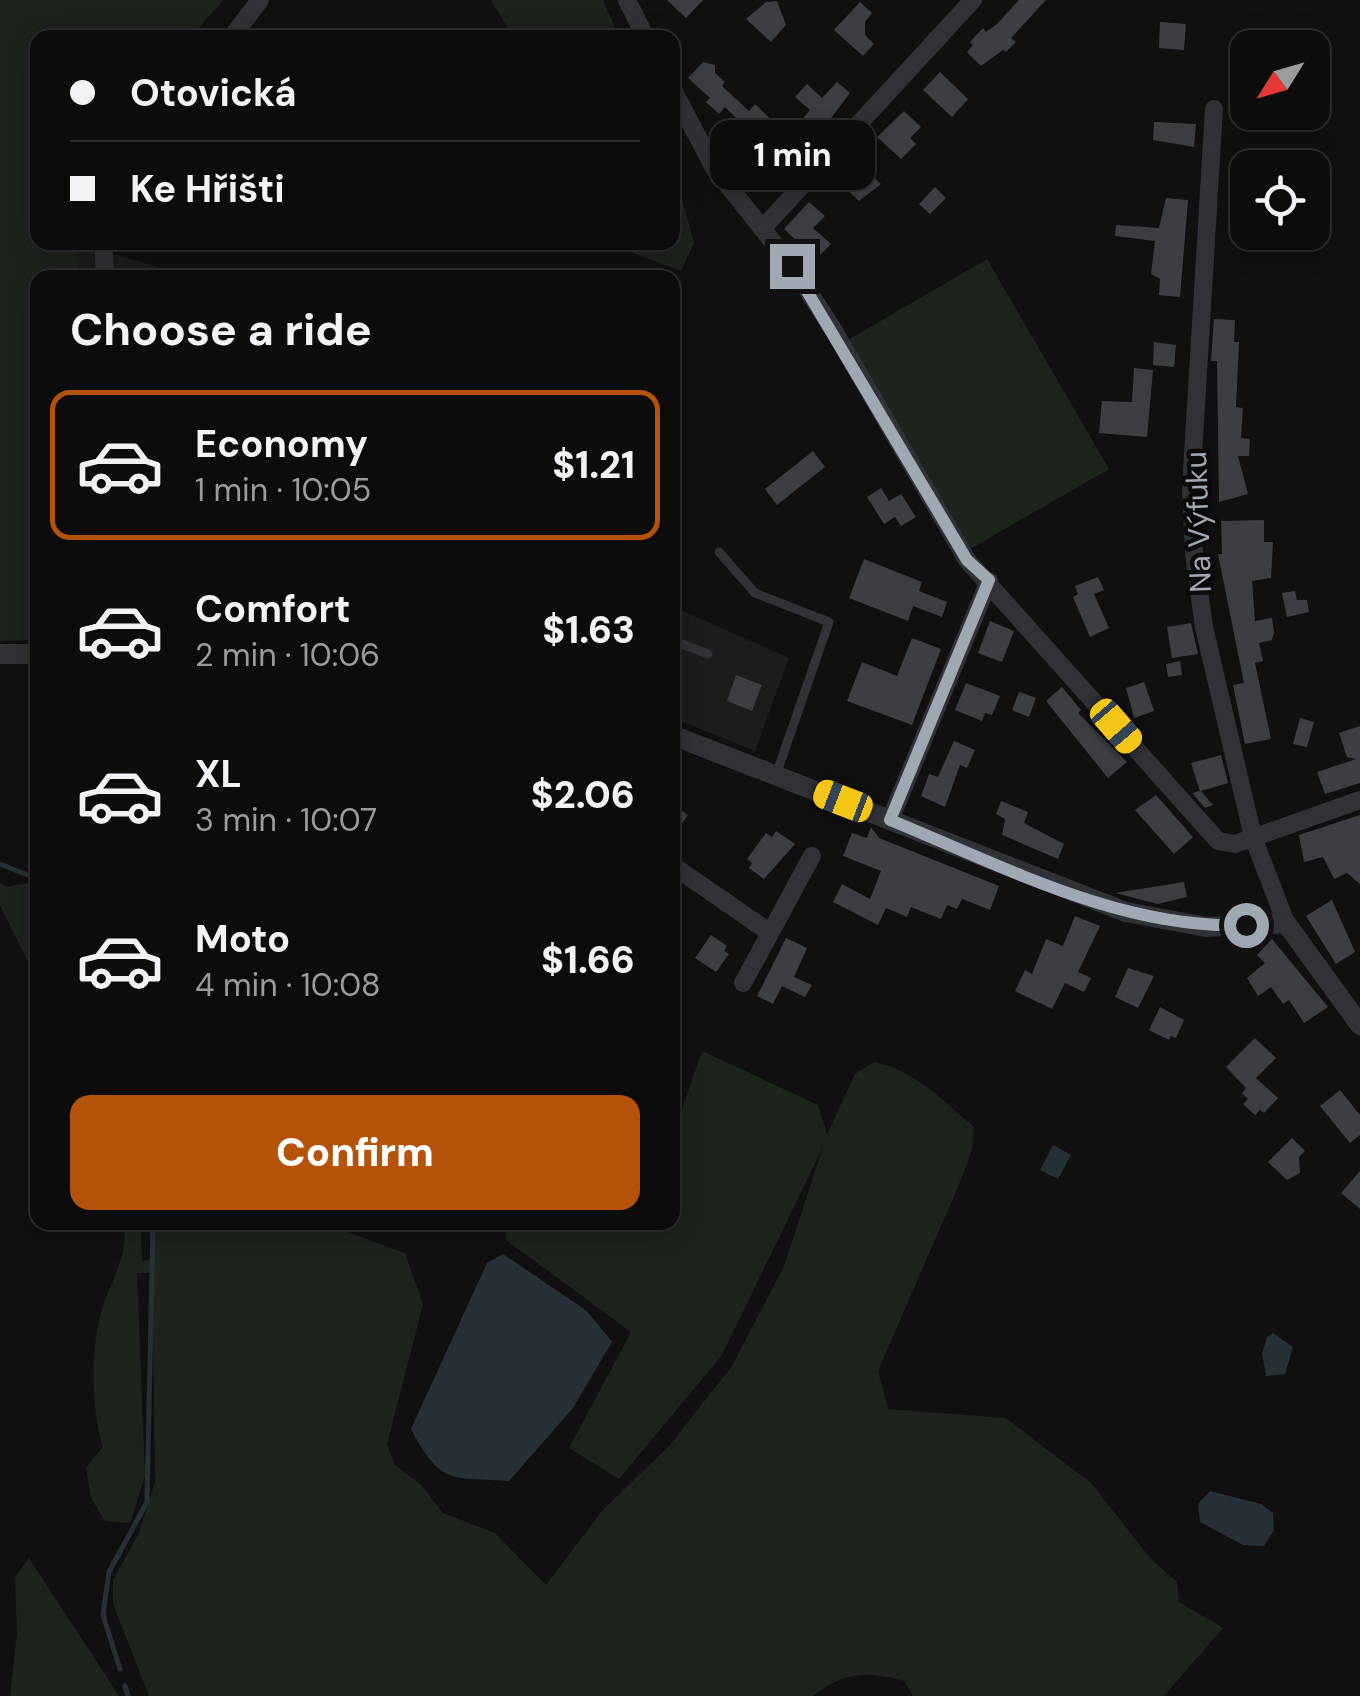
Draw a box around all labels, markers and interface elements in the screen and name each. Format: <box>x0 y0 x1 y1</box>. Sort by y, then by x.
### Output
north arrow <box>1230 30 1330 130</box>
map controls <box>1230 30 1330 250</box>
text: Otovická <box>130 68 297 118</box>
callout: 1 min <box>710 121 874 191</box>
text: 1 min <box>753 134 832 176</box>
button: locate <box>1230 150 1330 250</box>
text: Ke Hřišti <box>130 164 285 214</box>
route end <box>770 244 815 289</box>
text: Choose a ride <box>70 300 372 359</box>
text: Economy <box>195 419 368 469</box>
icon: car <box>75 420 165 510</box>
text: $1.21 <box>552 440 635 490</box>
street label: Na Výfuku <box>1176 451 1220 593</box>
text: 1 min · 10:05 <box>195 469 371 511</box>
text: Comfort <box>195 584 351 634</box>
icon: car <box>75 585 165 675</box>
text: $1.63 <box>542 605 635 655</box>
text: 2 min · 10:06 <box>195 634 380 676</box>
car <box>1085 694 1147 758</box>
text: XL <box>195 749 242 799</box>
icon: car <box>75 750 165 840</box>
text: $2.06 <box>531 770 635 820</box>
car <box>810 776 876 826</box>
text: 3 min · 10:07 <box>195 799 377 841</box>
route start <box>1224 903 1269 948</box>
text: Moto <box>195 914 290 964</box>
icon: car <box>75 915 165 1005</box>
text: $1.66 <box>541 935 635 985</box>
text: 4 min · 10:08 <box>195 964 381 1006</box>
button: Confirm <box>70 1095 640 1210</box>

